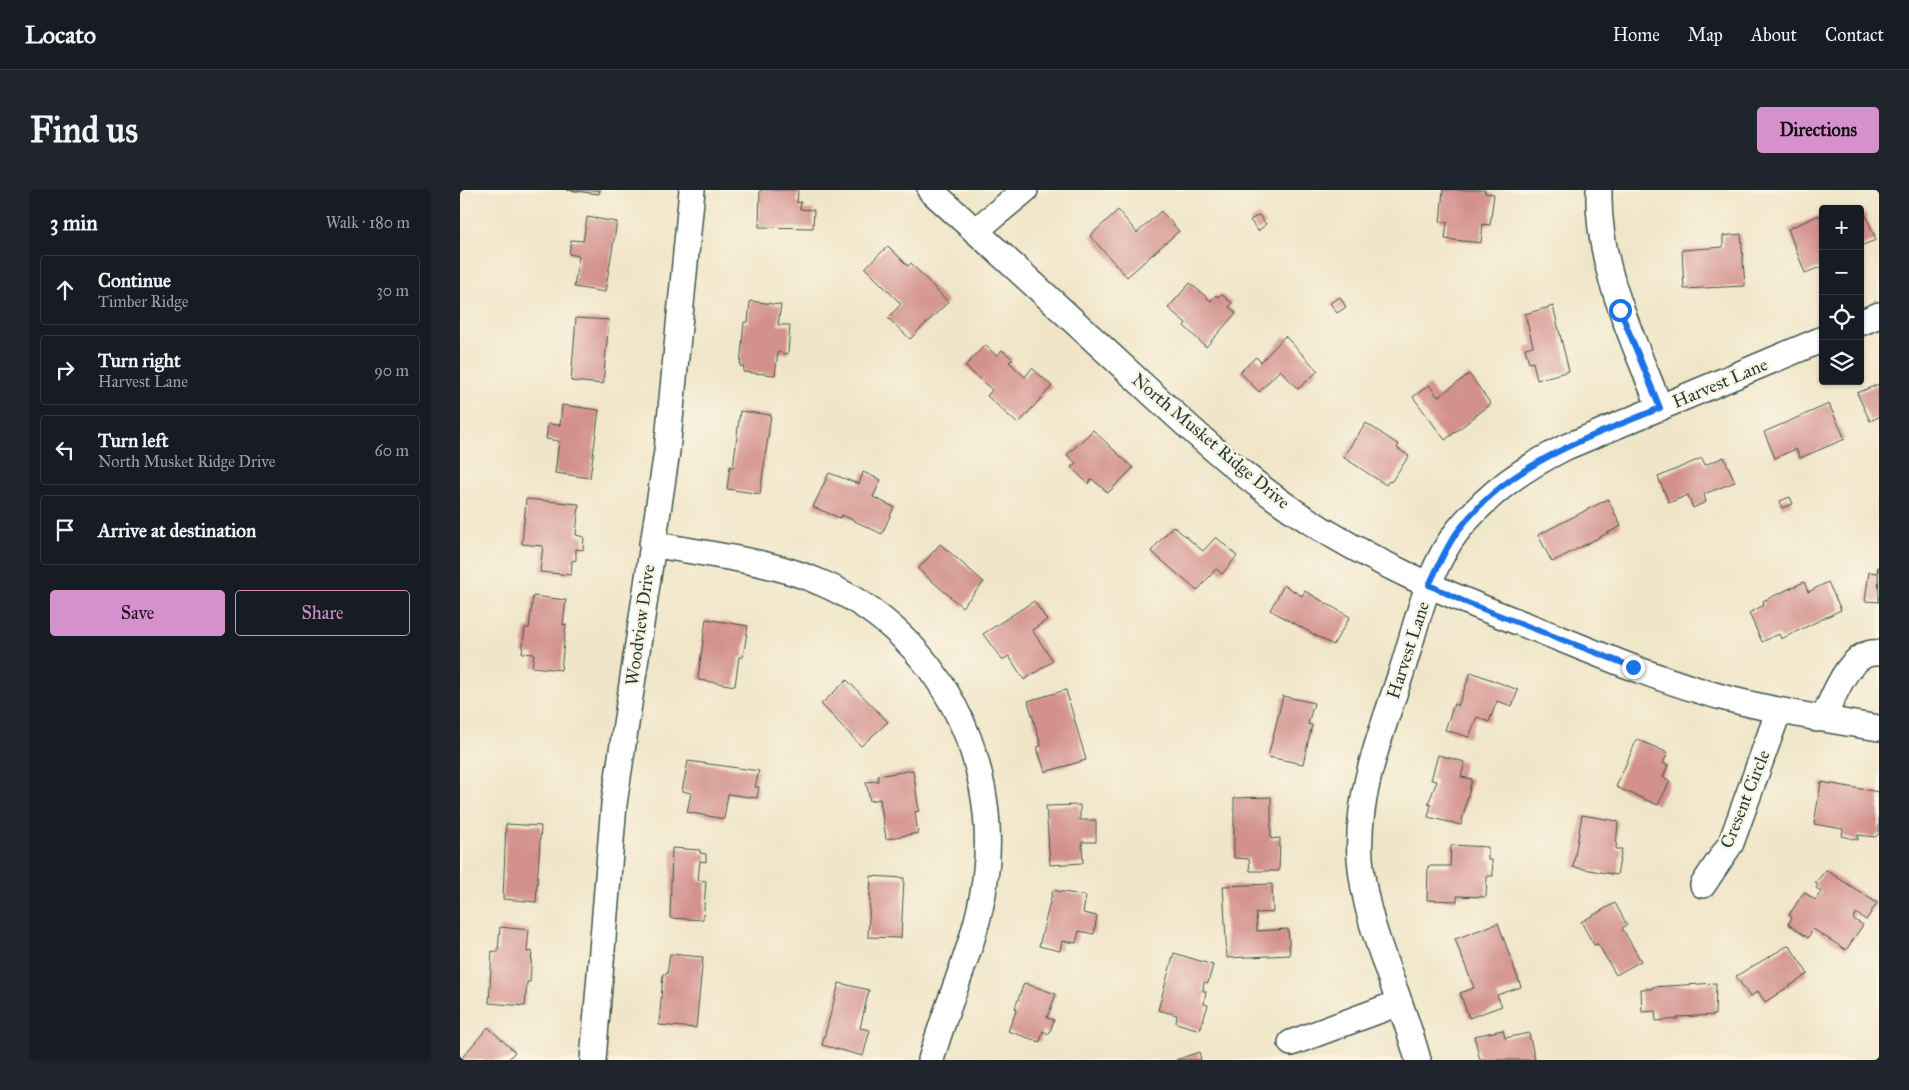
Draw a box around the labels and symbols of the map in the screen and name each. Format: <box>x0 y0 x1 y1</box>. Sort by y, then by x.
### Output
route start <box>1609 299 1632 322</box>
street label: Harvest Lane <box>1669 353 1771 413</box>
street label: North Musket Ridge Drive <box>1127 368 1294 514</box>
street label: Woodview Drive <box>621 563 659 687</box>
street label: Harvest Lane <box>1382 599 1434 701</box>
route end <box>1622 656 1645 679</box>
street label: Cresent Circle <box>1715 747 1775 851</box>

